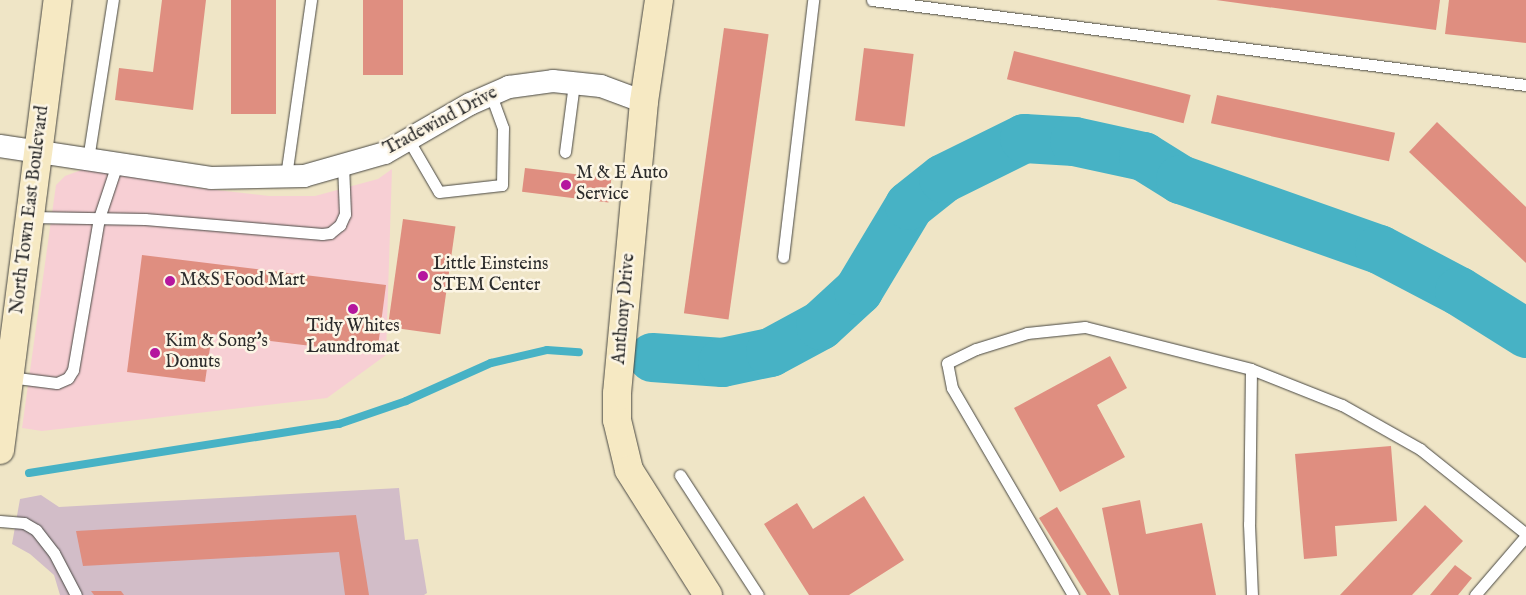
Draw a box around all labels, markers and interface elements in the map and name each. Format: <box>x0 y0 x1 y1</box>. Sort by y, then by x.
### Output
street label: Tradewind Drive <box>380 83 502 161</box>
street label: North Town East Boulevard <box>7 104 55 316</box>
place label: M & E Auto Service <box>576 164 668 206</box>
marker: M & E Auto Service <box>560 179 572 191</box>
street label: Anthony Drive <box>609 253 641 365</box>
place label: Little Einsteins STEM Center <box>433 255 548 298</box>
place label: M&S Food Mart <box>180 270 305 292</box>
marker: Little Einsteins STEM Center <box>417 270 429 282</box>
marker: M&S Food Mart <box>164 275 176 287</box>
marker: Tidy Whites Laundromat <box>347 303 359 315</box>
place label: Tidy Whites Laundromat <box>306 317 400 359</box>
place label: Kim & Song's Donuts <box>165 332 268 374</box>
marker: Kim & Song's Donuts <box>149 347 161 359</box>

